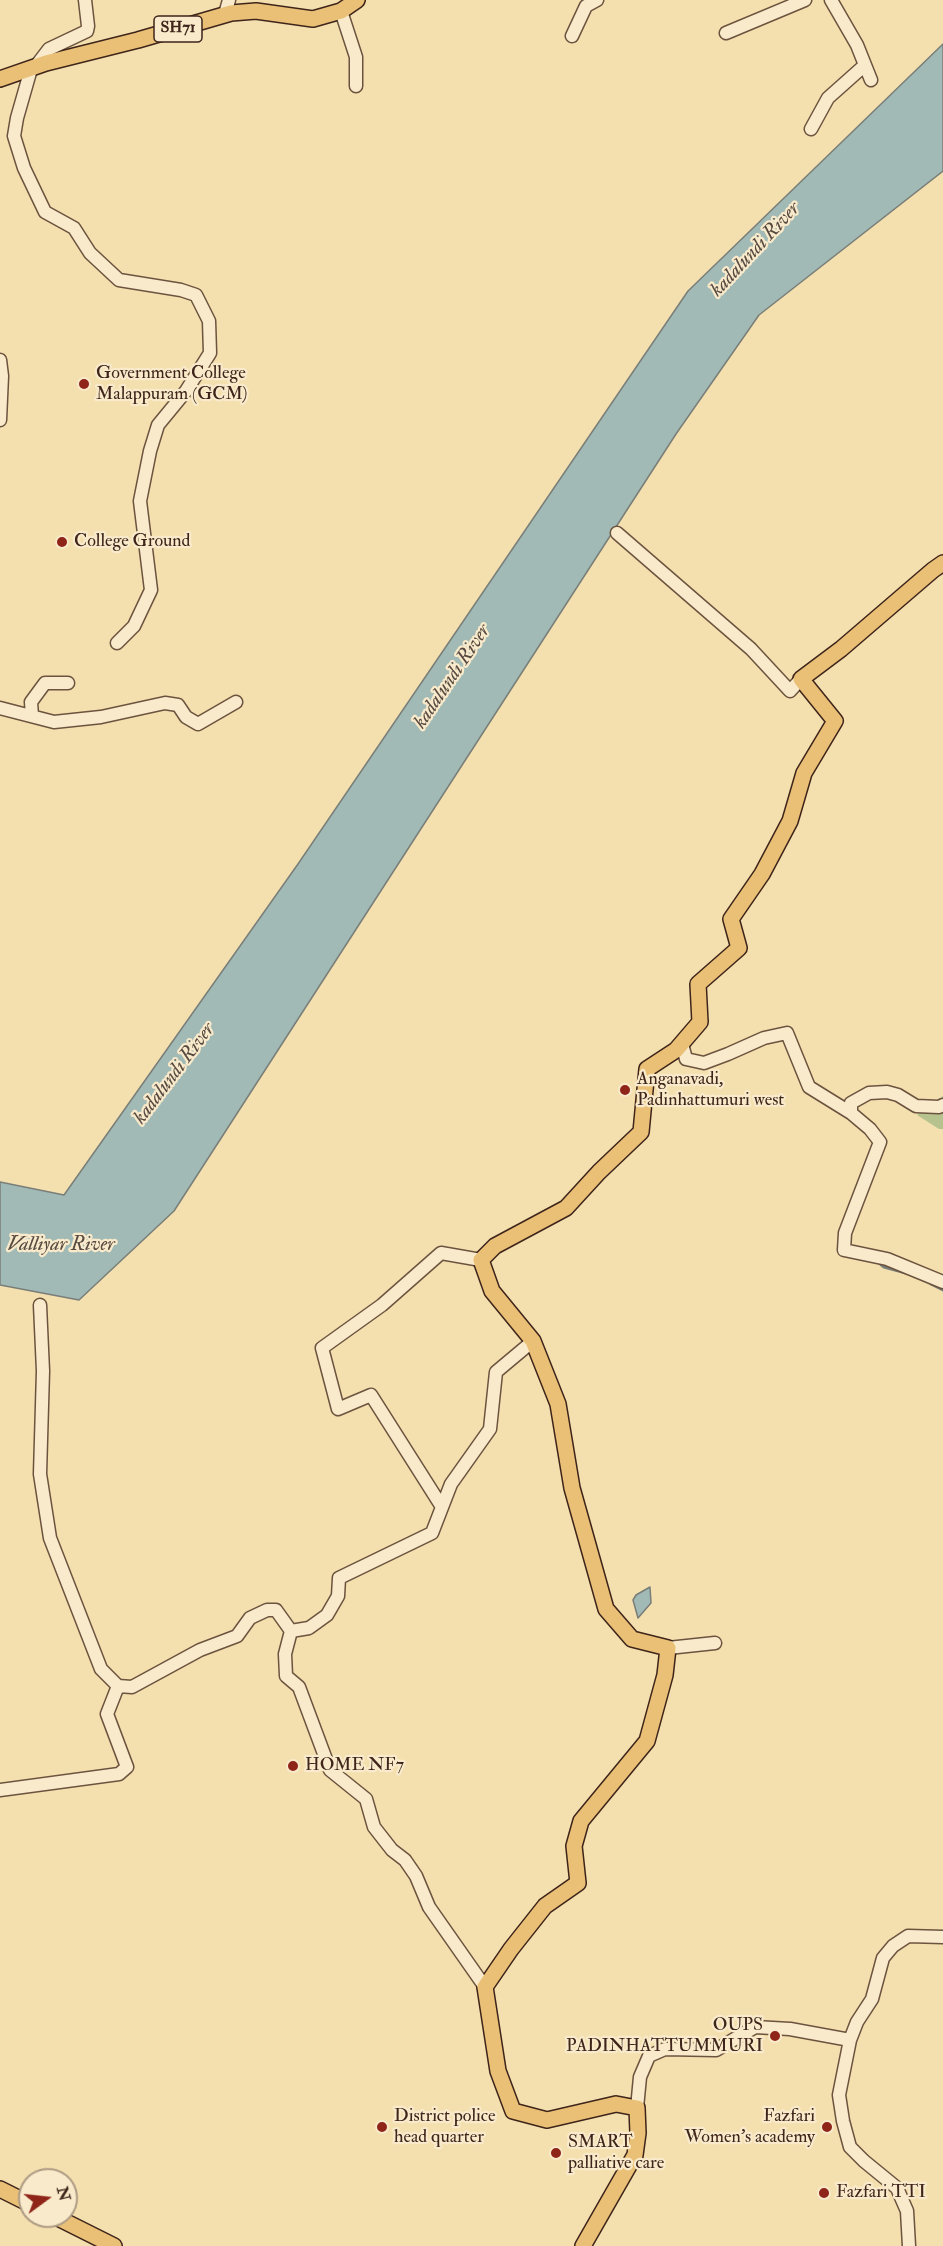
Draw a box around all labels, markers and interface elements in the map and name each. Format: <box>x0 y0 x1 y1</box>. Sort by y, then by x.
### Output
road number: SH71 <box>154 16 202 42</box>
water label: kadalundi River <box>706 198 806 302</box>
place label: Government College Malappuram (GCM) <box>96 363 248 406</box>
marker: Government College Malappuram (GCM) <box>77 377 91 391</box>
place label: College Ground <box>74 531 190 553</box>
marker: College Ground <box>55 535 69 549</box>
water label: kadalundi River <box>409 620 497 734</box>
water label: kadalundi River <box>129 1019 221 1129</box>
place label: Anganavadi, Padinhattumuri west <box>637 1069 784 1112</box>
marker: Anganavadi, Padinhattumuri west <box>618 1083 632 1097</box>
water label: Valliyar River <box>7 1234 115 1258</box>
place label: HOME NF7 <box>305 1755 404 1777</box>
marker: HOME NF7 <box>286 1759 300 1773</box>
place label: OUPS PADINHATTUMMURI <box>566 2015 763 2058</box>
marker: OUPS PADINHATTUMMURI <box>768 2029 782 2043</box>
place label: District police head quarter <box>394 2106 496 2148</box>
place label: Fazfari Women's academy <box>685 2106 815 2148</box>
marker: District police head quarter <box>375 2120 389 2134</box>
marker: Fazfari Women's academy <box>820 2120 834 2134</box>
place label: SMART palliative care <box>568 2132 664 2174</box>
marker: SMART palliative care <box>549 2146 563 2160</box>
north arrow <box>18 2168 78 2228</box>
place label: Fazfari TTI <box>836 2182 926 2204</box>
text: N <box>52 2184 75 2203</box>
marker: Fazfari TTI <box>817 2186 831 2200</box>

